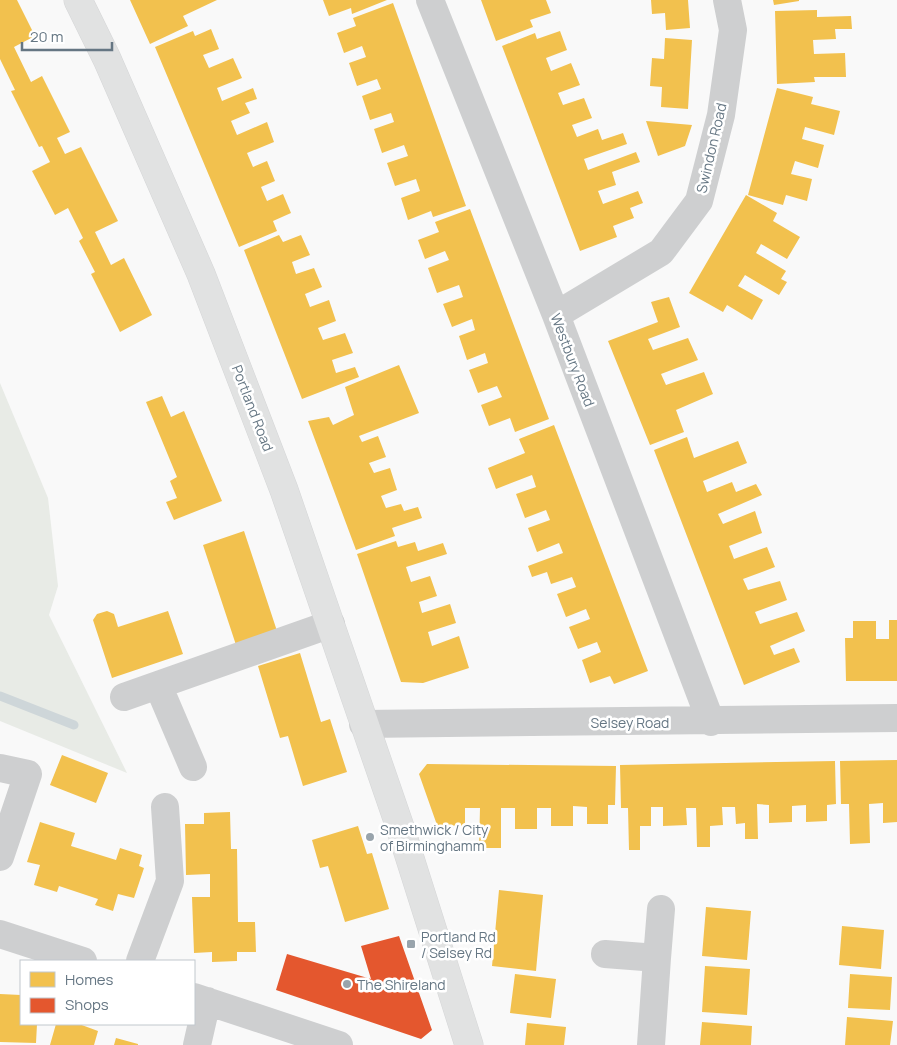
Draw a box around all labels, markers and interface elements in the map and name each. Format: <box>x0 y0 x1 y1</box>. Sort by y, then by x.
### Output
scale bar <box>22 20 112 52</box>
text: 20 m <box>30 26 63 47</box>
street label: Swindon Road <box>691 101 731 195</box>
street label: Westbury Road <box>547 311 599 409</box>
street label: Portland Road <box>228 362 278 454</box>
street label: Selsey Road <box>591 713 669 732</box>
place label: Smethwick / City of Birminghamm <box>380 820 489 855</box>
marker: Smethwick / City of Birminghamm <box>364 831 376 843</box>
place label: Portland Rd / Selsey Rd <box>421 927 496 962</box>
marker: Portland Rd / Selsey Rd <box>405 938 417 950</box>
legend <box>20 960 195 1025</box>
text: Homes <box>65 969 114 990</box>
place label: The Shireland <box>357 975 446 994</box>
marker: The Shireland <box>341 978 353 990</box>
text: Shops <box>65 994 109 1015</box>

